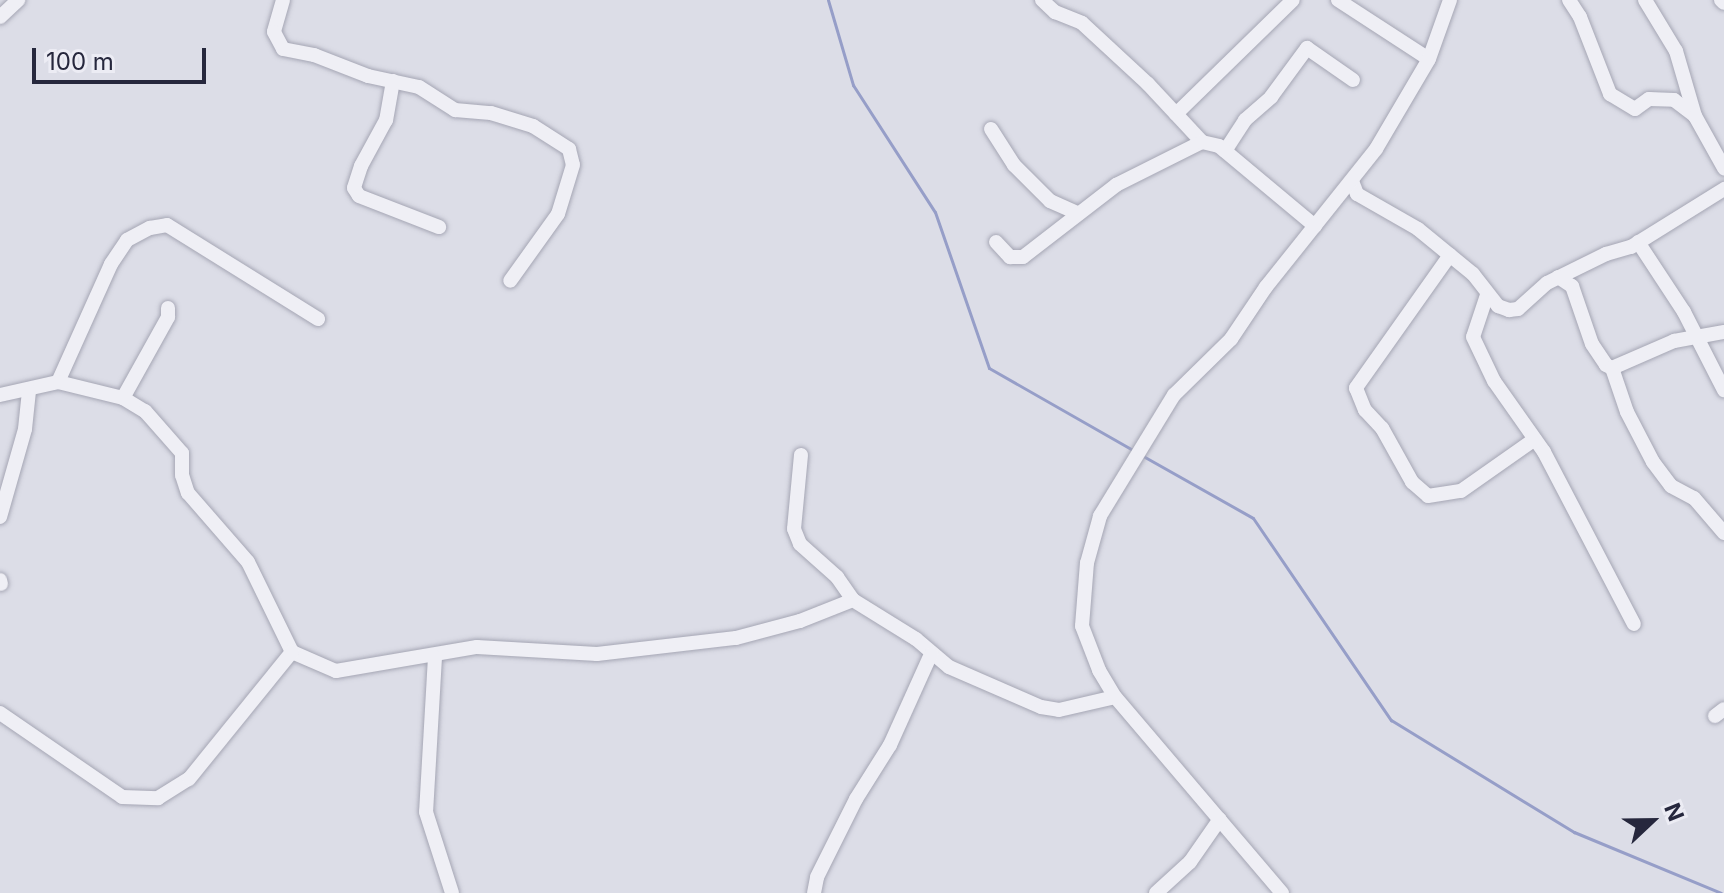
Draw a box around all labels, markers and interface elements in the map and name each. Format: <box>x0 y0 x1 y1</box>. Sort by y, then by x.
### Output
scale bar <box>36 32 210 82</box>
text: 100 m <box>46 47 114 76</box>
north arrow <box>1612 781 1692 861</box>
text: N <box>1659 799 1689 825</box>

